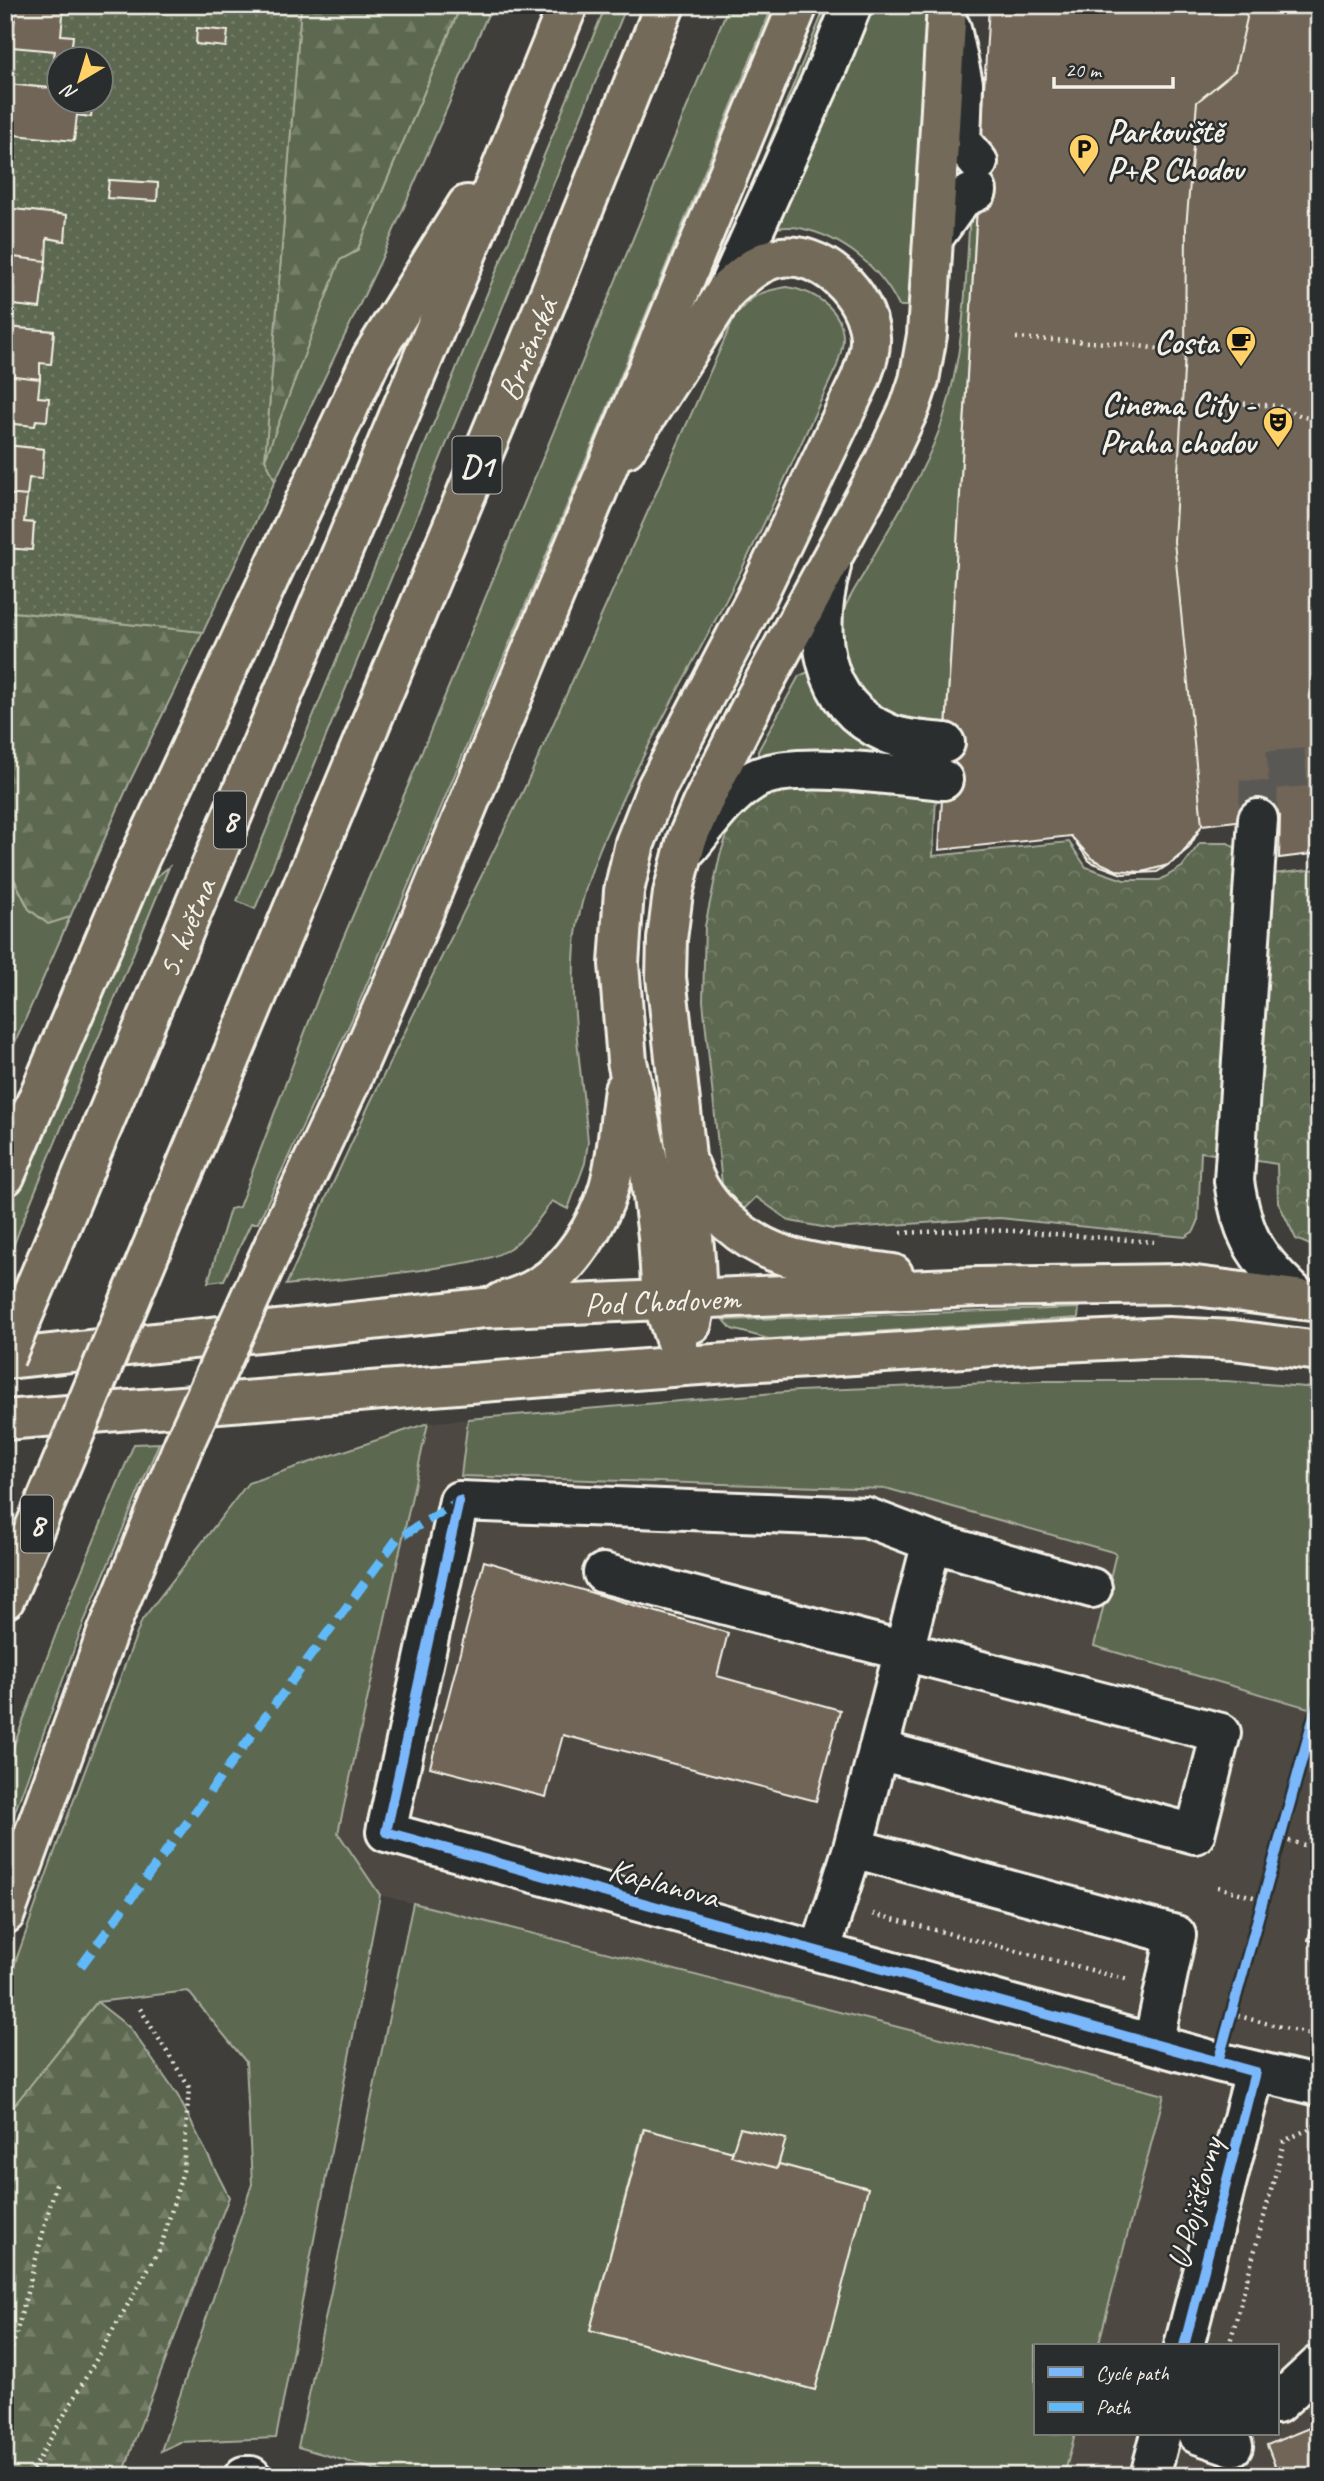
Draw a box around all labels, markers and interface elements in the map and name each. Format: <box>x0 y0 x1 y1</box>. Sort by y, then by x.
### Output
north arrow <box>46 46 116 116</box>
scale bar <box>1054 46 1174 90</box>
text: 20 m <box>1065 57 1103 83</box>
text: N <box>56 78 82 106</box>
place label: Parkoviště P+R Chodov <box>1107 110 1246 190</box>
parking icon: Parkoviště P+R Chodov <box>1067 132 1101 176</box>
street label: Brněnská <box>487 289 569 407</box>
place label: Costa <box>1154 321 1220 363</box>
cafe icon: Costa <box>1224 324 1258 368</box>
place label: Cinema City - Praha chodov <box>1100 383 1258 463</box>
theatre icon: Cinema City - Praha chodov <box>1261 405 1295 449</box>
road number: D1 <box>452 436 502 494</box>
road number: 8 <box>214 792 246 848</box>
street label: 5. května <box>147 870 226 984</box>
street label: Pod Chodovem <box>583 1277 743 1325</box>
road number: 8 <box>21 1496 53 1553</box>
street label: Kaplanova <box>604 1848 726 1918</box>
street label: U Pojišťovny <box>1157 2130 1233 2274</box>
legend <box>1034 2344 1278 2436</box>
text: Cycle path <box>1096 2360 1169 2386</box>
text: Path <box>1096 2394 1132 2420</box>

